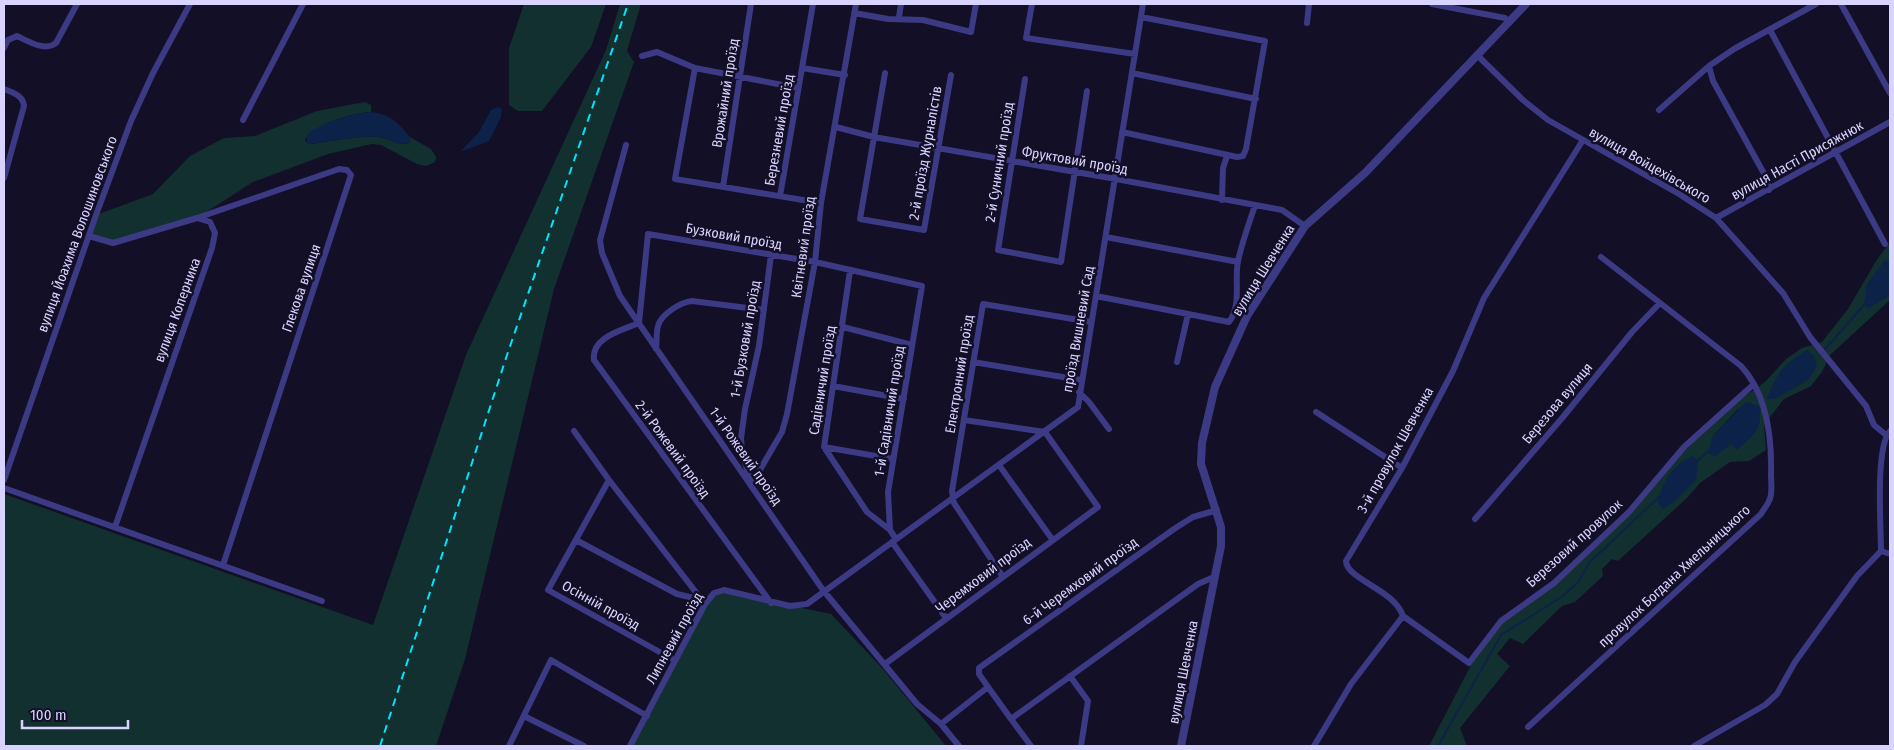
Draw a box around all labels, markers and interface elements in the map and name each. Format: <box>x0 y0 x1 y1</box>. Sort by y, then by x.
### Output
street label: Врожайний проїзд <box>708 37 743 149</box>
street label: Березневий проїзд <box>761 73 798 187</box>
street label: 2-й проїзд Журналістів <box>905 85 946 221</box>
street label: 2-й Суничний проїзд <box>982 101 1017 223</box>
street label: вулиця Насті Присяжнюк <box>1728 117 1867 204</box>
street label: вулиця Войцехівського <box>1586 124 1713 207</box>
street label: вулиця Йоахима Волошиновського <box>34 134 121 335</box>
street label: Фруктовий проїзд <box>1020 143 1129 178</box>
street label: Квітневий проїзд <box>788 195 819 299</box>
street label: Бузковий проїзд <box>684 220 784 253</box>
street label: вулиця Шевченка <box>1228 221 1299 319</box>
street label: Глекова вулиця <box>278 242 324 334</box>
street label: вулиця Коперника <box>151 255 204 365</box>
street label: проїзд Вишневий Сад <box>1059 265 1098 394</box>
street label: 1-й Бузковий проїзд <box>727 279 764 399</box>
street label: Електронний проїзд <box>942 314 977 435</box>
street label: Садівничий проїзд <box>805 324 840 436</box>
street label: 1-й Садівничий проїзд <box>871 345 908 478</box>
street label: Березова вулиця <box>1518 359 1596 447</box>
street label: 3-й провулок Шевченка <box>1354 384 1437 516</box>
street label: 2-й Рожевий проїзд <box>632 397 714 501</box>
street label: 1-й Рожевий проїзд <box>705 404 786 509</box>
street label: Березовий провулок <box>1523 495 1626 591</box>
street label: провулок Богдана Хмельницького <box>1595 501 1754 651</box>
street label: Черемховий проїзд <box>932 534 1034 617</box>
street label: 6-й Черемховий проїзд <box>1019 534 1141 629</box>
street label: Осінній проїзд <box>559 577 643 634</box>
street label: Липневий проїзд <box>642 590 707 687</box>
street label: вулиця Шевченка <box>1165 619 1202 725</box>
scale bar <box>22 698 129 730</box>
text: 100 m <box>30 706 67 724</box>

